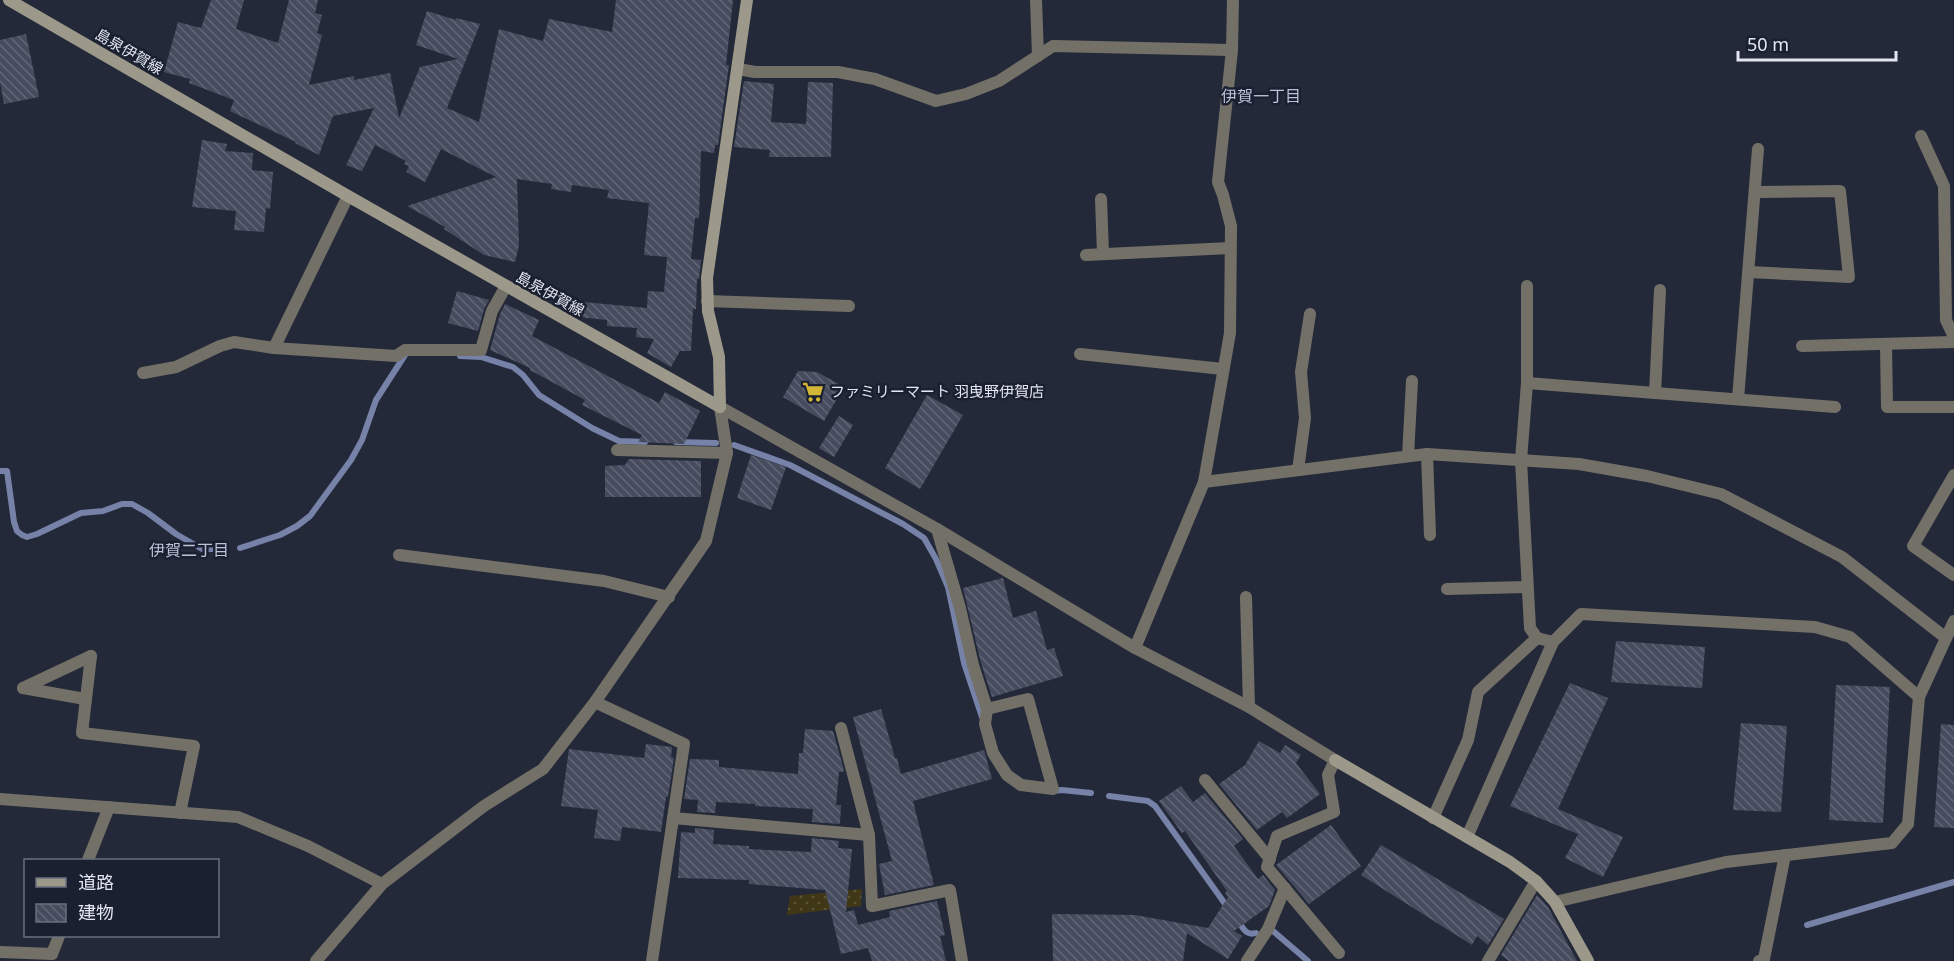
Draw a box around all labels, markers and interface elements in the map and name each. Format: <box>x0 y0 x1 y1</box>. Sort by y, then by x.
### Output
street label: 島泉伊賀線 <box>92 24 167 79</box>
scale bar <box>1738 24 1896 62</box>
text: 50 m <box>1747 32 1789 56</box>
district label: 伊賀一丁目 <box>1221 85 1301 107</box>
street label: 島泉伊賀線 <box>513 266 588 320</box>
supermarket icon: ファミリーマート 羽曳野伊賀店 <box>801 380 825 404</box>
place label: ファミリーマート 羽曳野伊賀店 <box>830 381 1044 401</box>
district label: 伊賀二丁目 <box>149 539 229 561</box>
legend <box>24 859 219 937</box>
text: 道路 <box>78 870 114 894</box>
text: 建物 <box>78 900 114 924</box>

